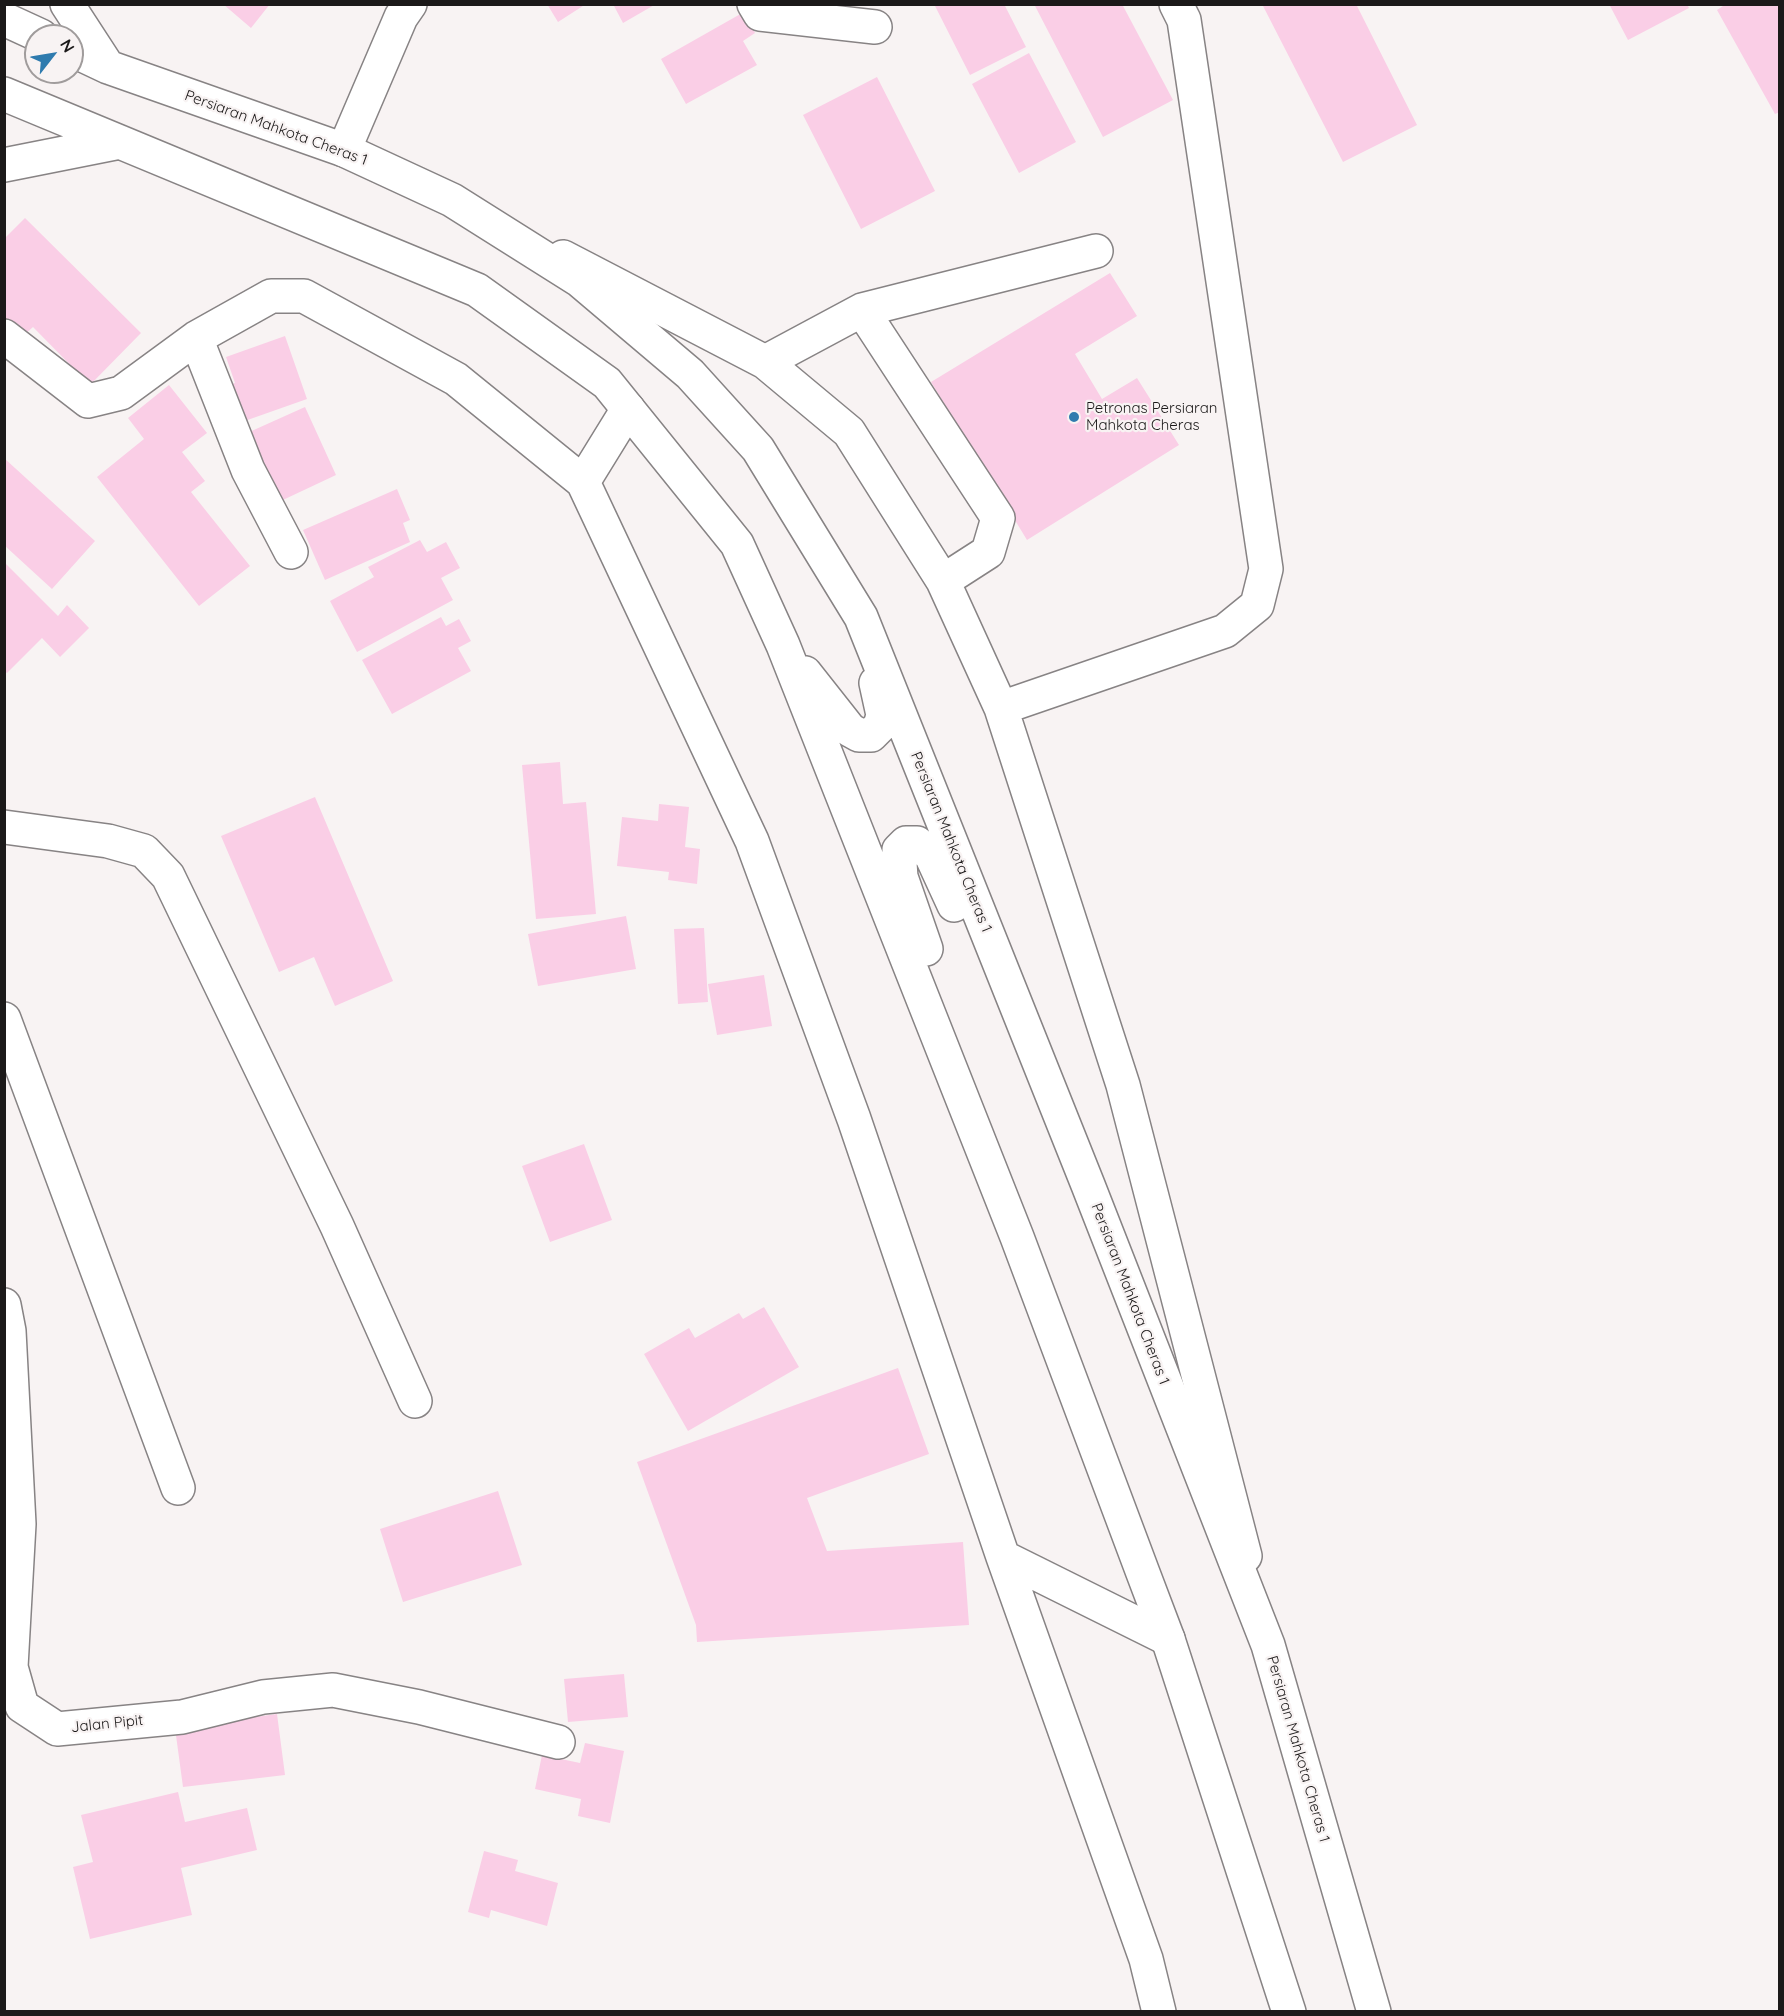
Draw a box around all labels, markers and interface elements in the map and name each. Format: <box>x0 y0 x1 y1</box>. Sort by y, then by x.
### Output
north arrow <box>24 24 84 84</box>
text: N <box>56 36 79 56</box>
street label: Persiaran Mahkota Cheras 1 <box>182 87 370 169</box>
place label: Petronas Persiaran Mahkota Cheras <box>1086 399 1217 434</box>
marker: Petronas Persiaran Mahkota Cheras <box>1067 410 1081 424</box>
street label: Persiaran Mahkota Cheras 1 <box>907 749 995 935</box>
street label: Persiaran Mahkota Cheras 1 <box>1087 1201 1173 1387</box>
street label: Persiaran Mahkota Cheras 1 <box>1263 1654 1333 1844</box>
street label: Jalan Pipit <box>70 1711 144 1737</box>

